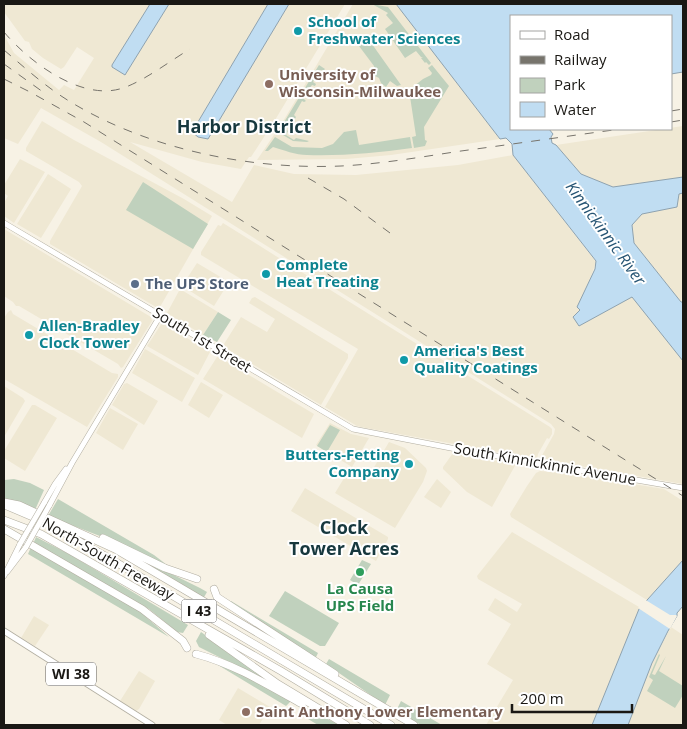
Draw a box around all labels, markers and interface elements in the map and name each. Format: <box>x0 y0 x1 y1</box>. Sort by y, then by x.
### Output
place label: School of Freshwater Sciences <box>308 11 461 48</box>
legend <box>510 15 672 130</box>
text: Road <box>554 24 590 44</box>
marker: School of Freshwater Sciences <box>292 25 304 37</box>
text: Railway <box>554 49 607 69</box>
place label: University of Wisconsin-Milwaukee <box>279 64 441 101</box>
text: Park <box>554 74 585 94</box>
marker: University of Wisconsin-Milwaukee <box>263 78 275 90</box>
text: Water <box>554 99 596 119</box>
district label: Harbor District <box>177 114 311 138</box>
water label: Kinnickinnic River <box>561 177 652 290</box>
place label: Complete Heat Treating <box>276 254 379 291</box>
marker: Complete Heat Treating <box>260 268 272 280</box>
place label: The UPS Store <box>145 273 249 293</box>
marker: The UPS Store <box>129 278 141 290</box>
street label: South 1st Street <box>149 302 256 376</box>
place label: Allen-Bradley Clock Tower <box>39 315 140 352</box>
marker: Allen-Bradley Clock Tower <box>23 329 35 341</box>
place label: America's Best Quality Coatings <box>414 340 538 377</box>
marker: America's Best Quality Coatings <box>398 354 410 366</box>
street label: South Kinnickinnic Avenue <box>453 437 638 489</box>
place label: Butters-Fetting Company <box>285 444 400 481</box>
marker: Butters-Fetting Company <box>403 458 415 470</box>
street label: North-South Freeway <box>39 512 178 604</box>
district label: Clock Tower Acres <box>289 515 399 560</box>
marker: La Causa UPS Field <box>354 566 366 578</box>
place label: La Causa UPS Field <box>326 578 394 615</box>
road number: I 43 <box>182 600 216 622</box>
road number: WI 38 <box>46 662 96 686</box>
scale bar <box>512 682 632 714</box>
text: 200 m <box>520 688 564 708</box>
place label: Saint Anthony Lower Elementary <box>256 701 503 721</box>
marker: Saint Anthony Lower Elementary <box>240 706 252 718</box>

